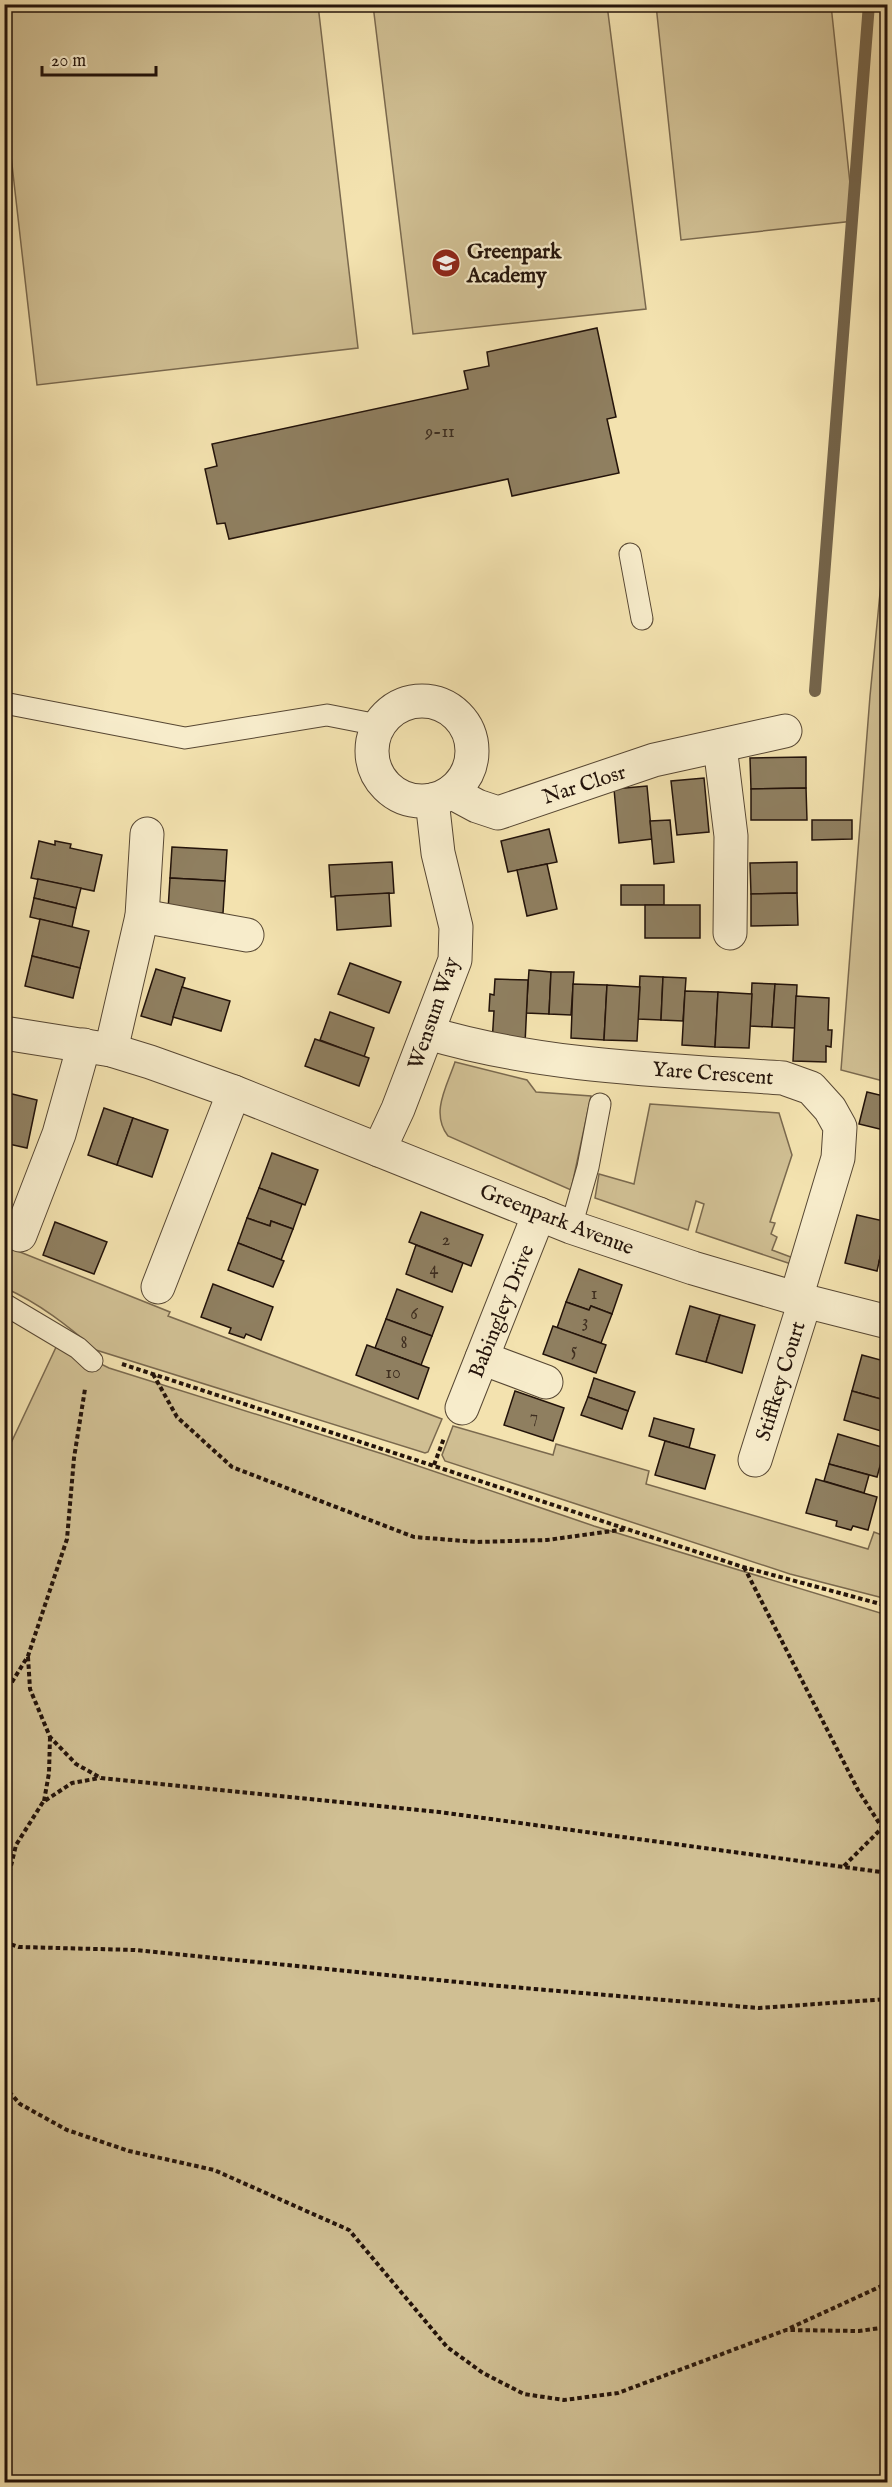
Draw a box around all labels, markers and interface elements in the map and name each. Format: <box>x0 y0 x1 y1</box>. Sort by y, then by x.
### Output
scale bar <box>42 39 156 77</box>
text: 20 m <box>51 50 86 73</box>
place label: Greenpark Academy <box>466 239 562 290</box>
school or university icon: Greenpark Academy <box>430 247 462 279</box>
house number: 9-11 <box>424 421 455 444</box>
street label: Nar Closr <box>539 759 630 812</box>
street label: Wensum Way <box>403 953 466 1073</box>
street label: Yare Crescent <box>651 1057 774 1092</box>
street label: Greenpark Avenue <box>476 1179 638 1262</box>
house number: 2 <box>442 1229 450 1252</box>
street label: Babingley Drive <box>463 1241 542 1382</box>
house number: 4 <box>430 1258 439 1281</box>
house number: 1 <box>591 1283 597 1306</box>
house number: 6 <box>410 1303 418 1326</box>
house number: 3 <box>582 1311 588 1334</box>
street label: Stiffkey Court <box>750 1318 812 1445</box>
house number: 8 <box>400 1332 408 1355</box>
house number: 5 <box>571 1339 578 1362</box>
house number: 10 <box>385 1362 401 1385</box>
house number: 7 <box>530 1406 538 1429</box>

